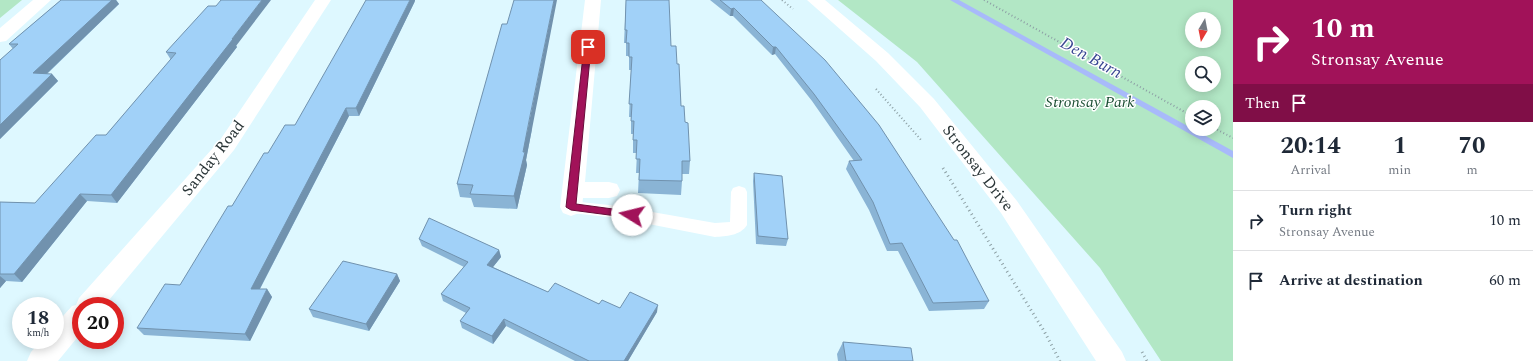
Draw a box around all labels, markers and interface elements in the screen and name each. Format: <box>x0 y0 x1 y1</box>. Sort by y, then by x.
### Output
text: 10 m <box>1311 7 1375 50</box>
north arrow <box>1185 12 1221 48</box>
map controls <box>1185 12 1221 136</box>
icon: right <box>1245 16 1297 68</box>
pin <box>571 30 605 64</box>
water label: Den Burn <box>1055 30 1127 86</box>
icon: arrive <box>577 36 599 58</box>
text: Stronsay Avenue <box>1311 46 1444 73</box>
button: search <box>1185 56 1221 92</box>
park label: Stronsay Park <box>1045 90 1135 114</box>
text: Then <box>1245 92 1280 115</box>
icon: arrive <box>1288 92 1310 114</box>
button: layers <box>1185 100 1221 136</box>
street label: Sanday Road <box>176 115 250 201</box>
street label: Stronsay Drive <box>936 120 1020 216</box>
text: 20:14 <box>1281 128 1341 164</box>
text: 1 <box>1393 128 1406 164</box>
text: 70 <box>1459 128 1486 164</box>
text: Arrival <box>1290 160 1331 180</box>
text: min <box>1388 160 1411 180</box>
text: m <box>1466 160 1478 180</box>
position arrow <box>611 194 653 236</box>
text: Turn right <box>1279 199 1352 222</box>
text: 10 m <box>1489 209 1521 232</box>
icon: right <box>1245 210 1267 232</box>
text: Stronsay Avenue <box>1279 222 1375 242</box>
text: Arrive at destination <box>1279 269 1423 292</box>
text: 60 m <box>1489 269 1521 292</box>
icon: arrive <box>1245 270 1267 292</box>
speed limit sign: 20 <box>72 297 124 349</box>
text: 18 <box>27 303 49 333</box>
text: km/h <box>27 325 49 341</box>

